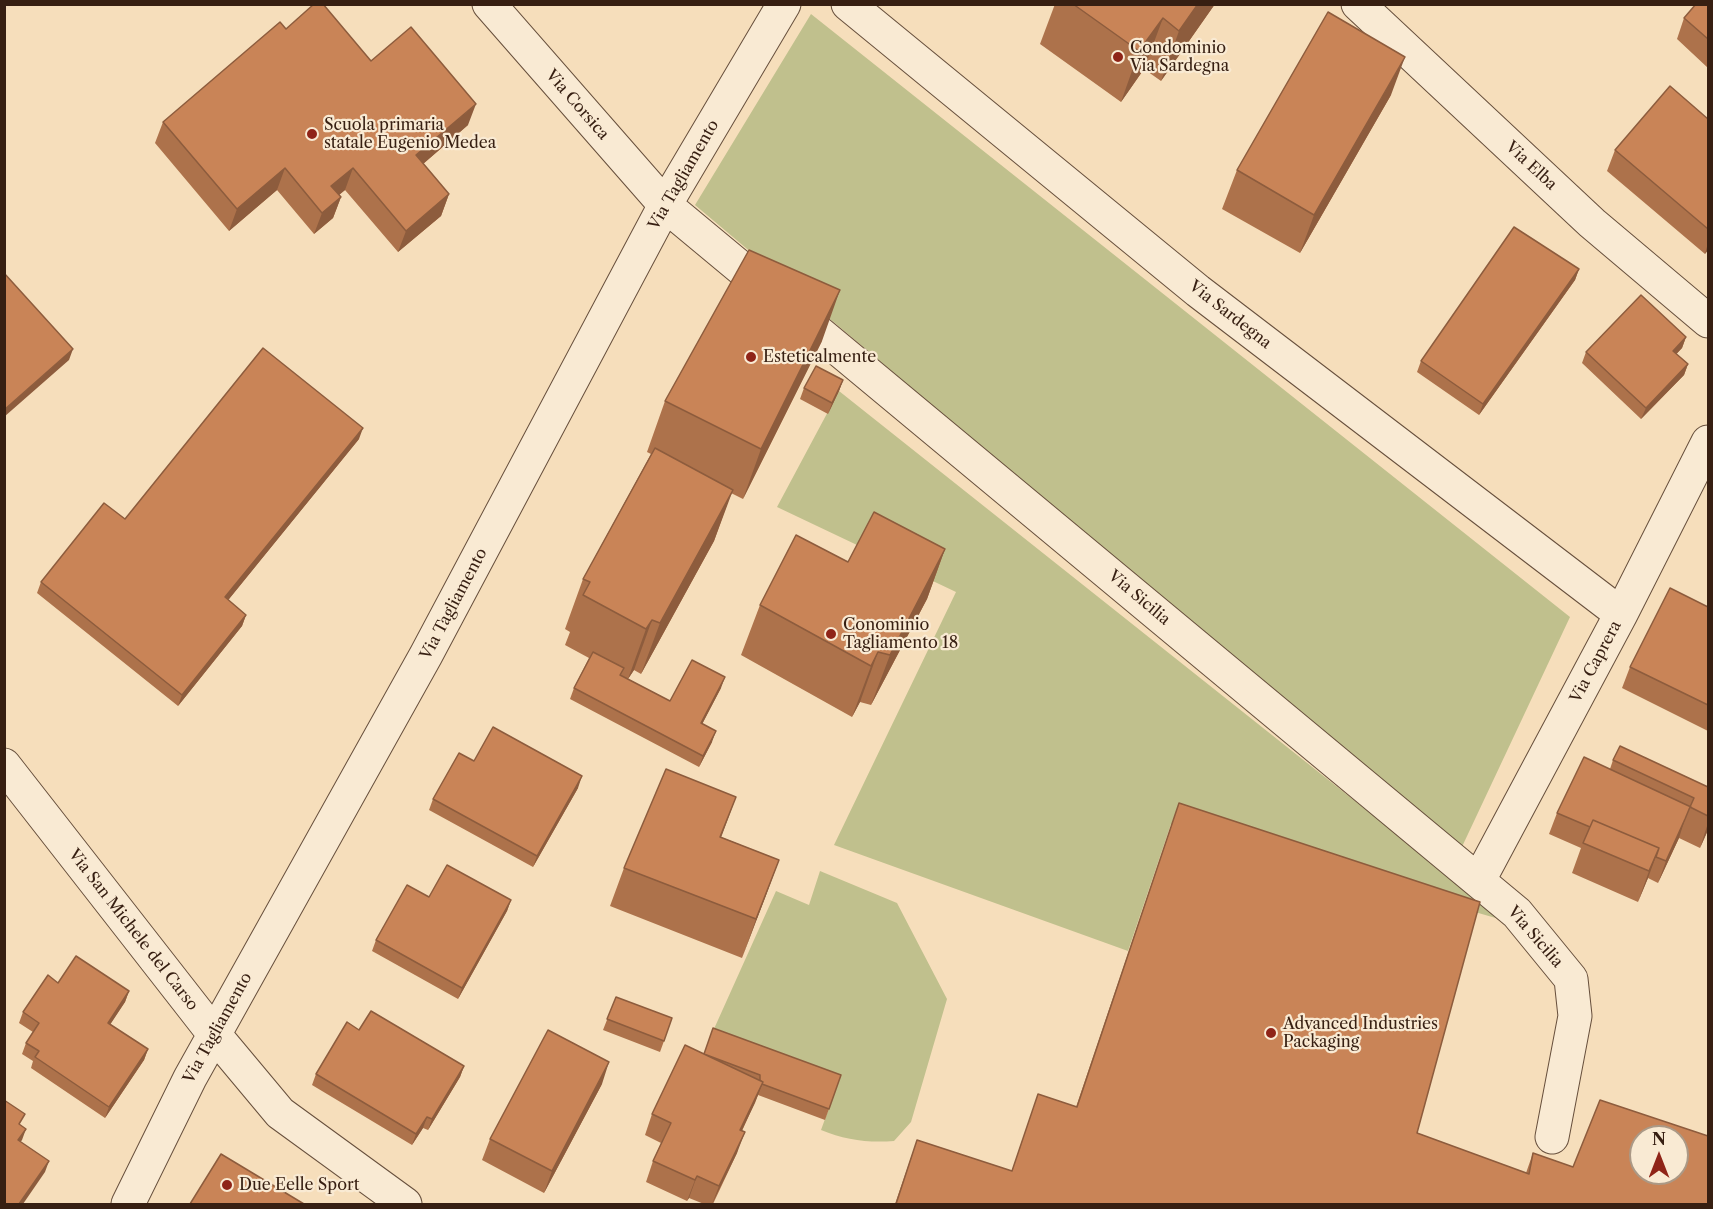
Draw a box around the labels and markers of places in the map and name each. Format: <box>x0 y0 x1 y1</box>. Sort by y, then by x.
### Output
place label: Condominio Via Sardegna <box>1130 38 1229 76</box>
marker: Condominio Via Sardegna <box>1111 50 1125 64</box>
place label: Scuola primaria statale Eugenio Medea <box>324 115 496 153</box>
marker: Scuola primaria statale Eugenio Medea <box>305 127 319 141</box>
place label: Esteticalmente <box>763 347 876 367</box>
marker: Esteticalmente <box>744 350 758 364</box>
place label: Conominio Tagliamento 18 <box>843 615 958 653</box>
marker: Conominio Tagliamento 18 <box>824 627 838 641</box>
place label: Advanced Industries Packaging <box>1283 1014 1438 1052</box>
marker: Advanced Industries Packaging <box>1264 1026 1278 1040</box>
place label: Due Eelle Sport <box>239 1175 359 1195</box>
marker: Due Eelle Sport <box>220 1178 234 1192</box>

